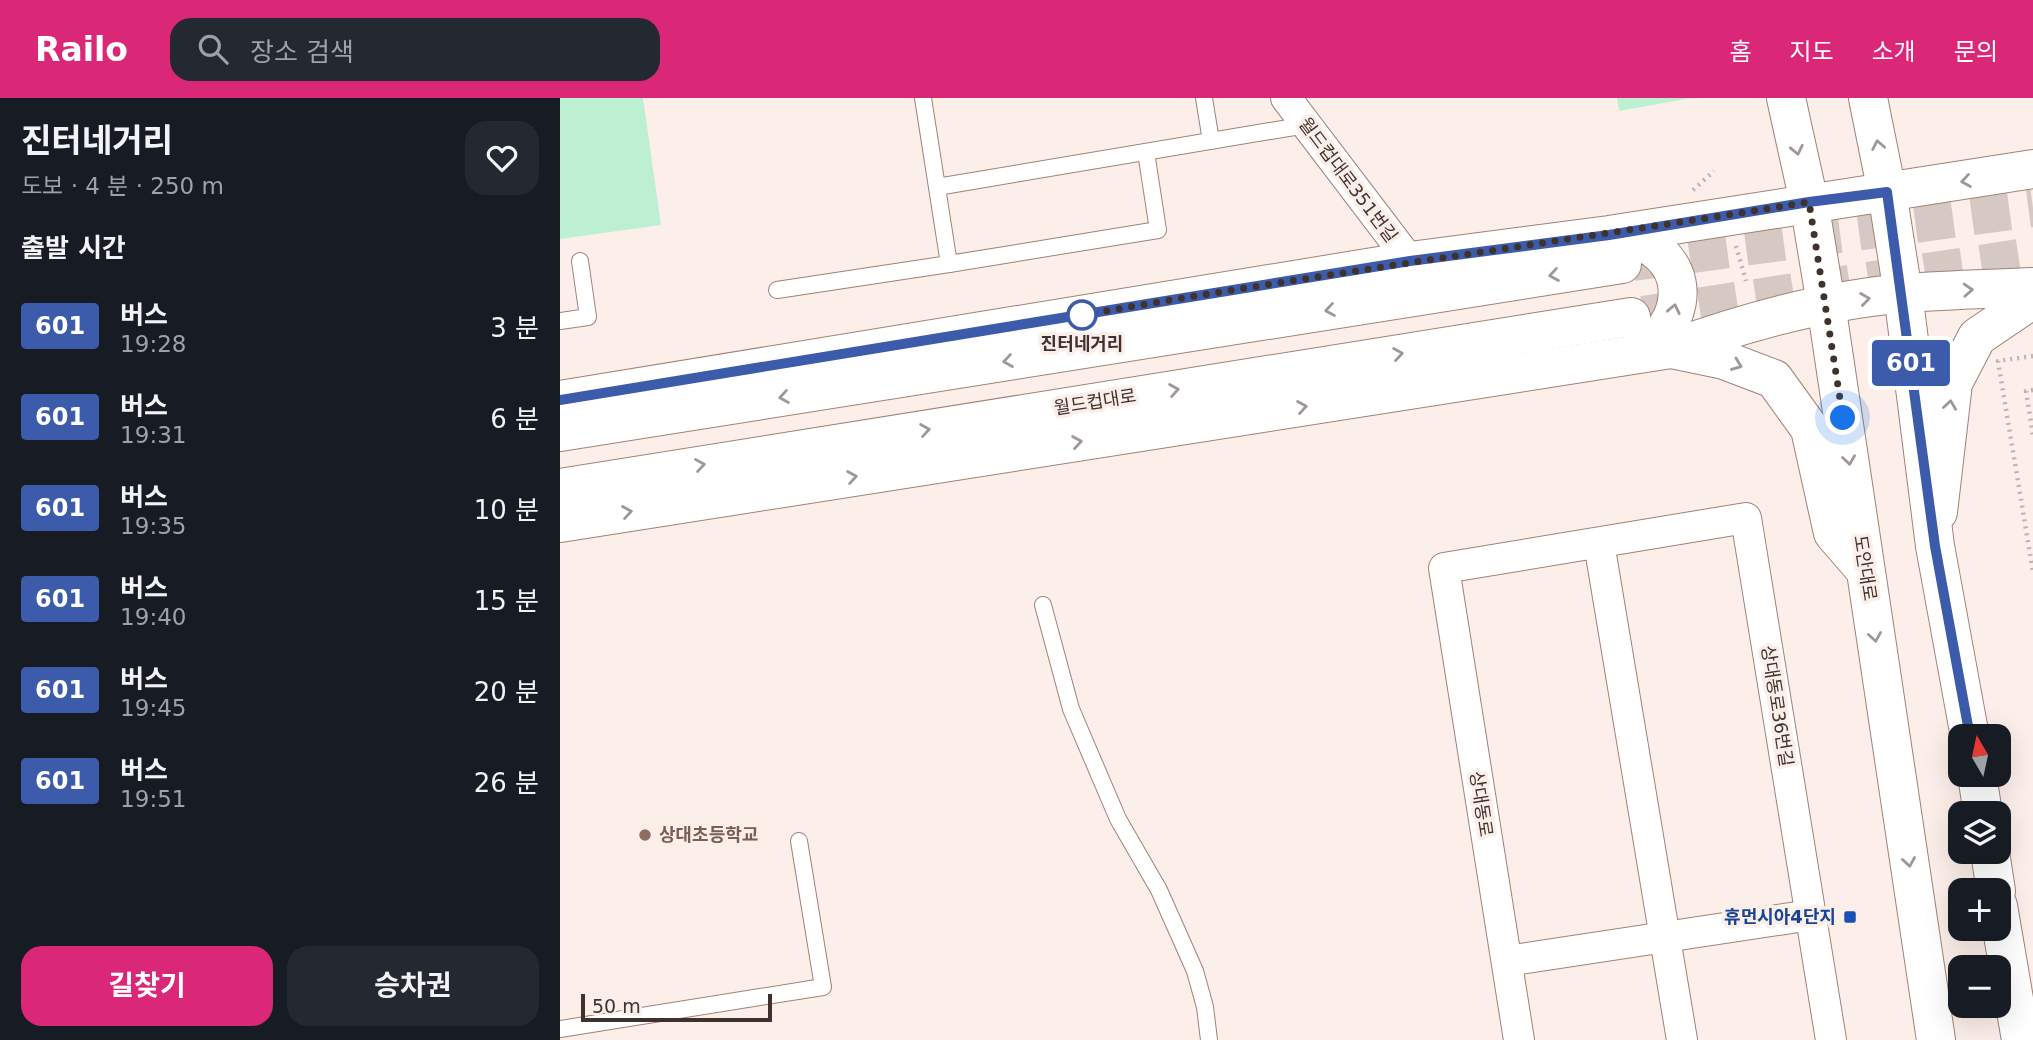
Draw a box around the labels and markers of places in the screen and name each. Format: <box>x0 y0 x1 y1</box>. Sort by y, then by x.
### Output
marker: 진터네거리 <box>1067 300 1097 330</box>
place label: 진터네거리 <box>1041 333 1123 354</box>
place label: 상대초등학교 <box>659 824 758 845</box>
marker: 상대초등학교 <box>637 827 653 843</box>
place label: 휴먼시아4단지 <box>1724 906 1836 927</box>
marker: 휴먼시아4단지 <box>1842 909 1858 925</box>

